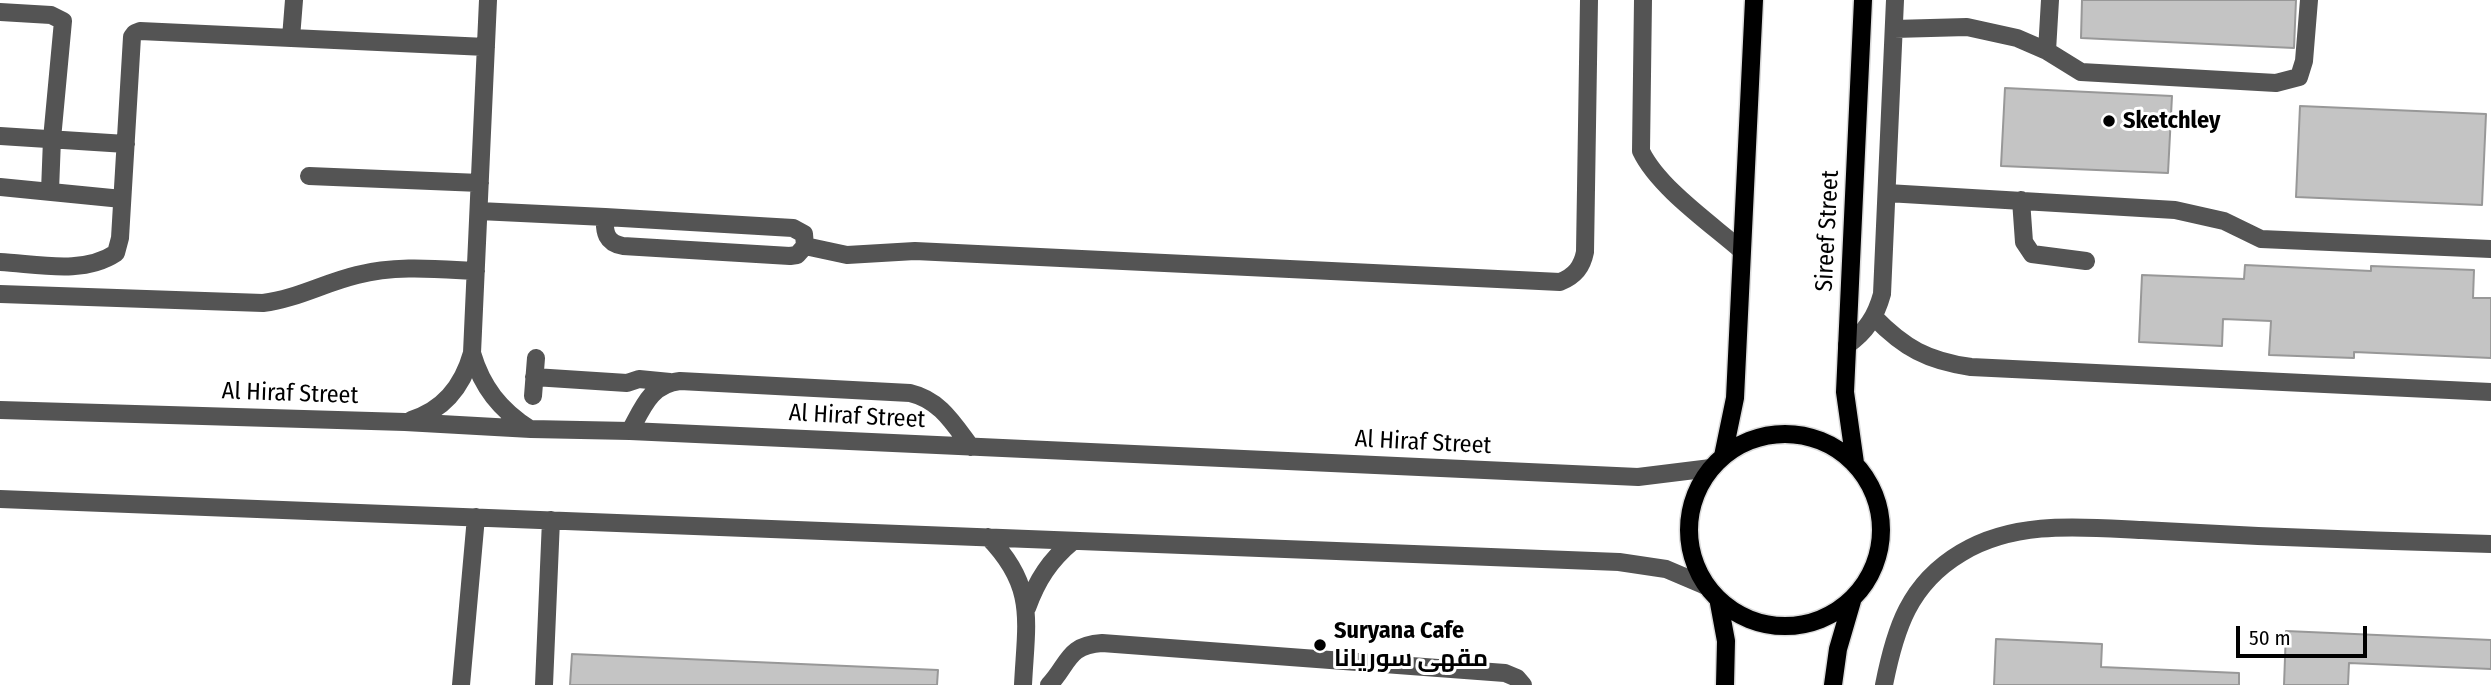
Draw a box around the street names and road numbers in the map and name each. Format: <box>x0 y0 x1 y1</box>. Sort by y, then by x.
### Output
street label: Sireef Street <box>1810 170 1846 292</box>
street label: Al Hiraf Street <box>221 377 359 411</box>
street label: Al Hiraf Street <box>788 399 926 435</box>
street label: Al Hiraf Street <box>1354 425 1492 461</box>

